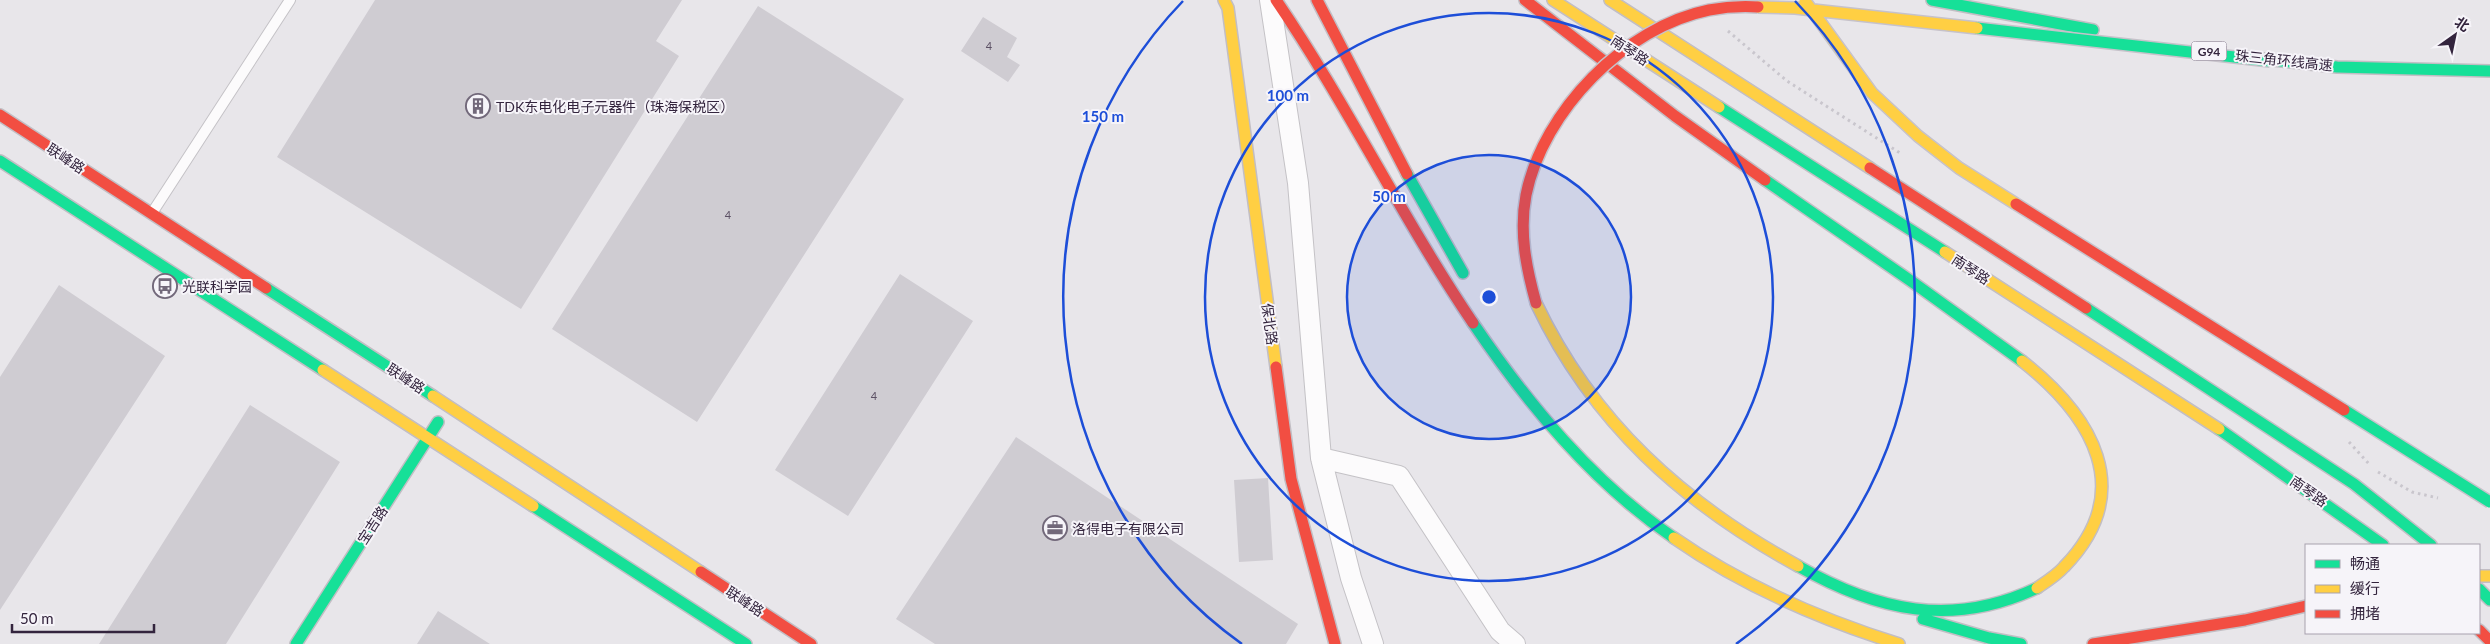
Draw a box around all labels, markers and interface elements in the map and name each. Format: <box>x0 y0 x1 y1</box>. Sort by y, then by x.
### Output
north arrow <box>2430 10 2480 60</box>
text: 北 <box>2452 13 2473 35</box>
street label: 南琴路 <box>1608 31 1652 69</box>
house number: 4 <box>986 39 993 52</box>
road number: G94 <box>2192 41 2226 60</box>
street label: 珠三角环线高速 <box>2234 46 2334 74</box>
text: 100 m <box>1267 86 1309 104</box>
building icon: TDK东电化电子元器件（珠海保税区） <box>465 93 491 119</box>
place label: TDK东电化电子元器件（珠海保税区） <box>496 98 734 115</box>
text: 150 m <box>1082 107 1124 125</box>
street label: 联峰路 <box>44 139 88 177</box>
text: 50 m <box>1372 187 1406 205</box>
house number: 4 <box>725 208 732 221</box>
street label: 南琴路 <box>1949 250 1993 288</box>
bus stop icon: 光联科学园 <box>152 273 178 299</box>
place label: 光联科学园 <box>182 278 252 295</box>
centre of rings <box>1480 288 1498 306</box>
street label: 保北路 <box>1259 302 1281 346</box>
street label: 联峰路 <box>384 359 428 397</box>
house number: 4 <box>871 389 878 402</box>
street label: 南琴路 <box>2287 472 2331 510</box>
street label: 宝吉路 <box>353 503 391 547</box>
office icon: 洛得电子有限公司 <box>1042 515 1068 541</box>
place label: 洛得电子有限公司 <box>1072 520 1184 537</box>
legend <box>2305 544 2480 634</box>
text: 畅通 <box>2350 554 2380 572</box>
text: 缓行 <box>2350 579 2380 597</box>
street label: 联峰路 <box>723 582 767 620</box>
scale bar <box>12 602 155 634</box>
text: 拥堵 <box>2350 604 2380 622</box>
text: 50 m <box>20 609 54 627</box>

